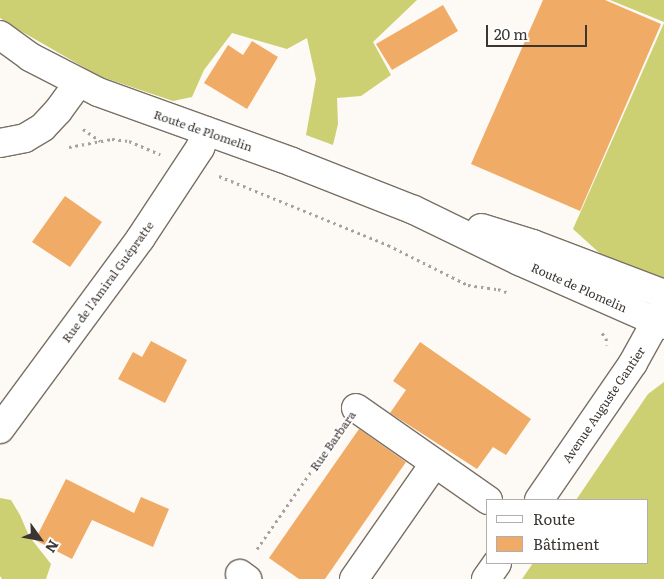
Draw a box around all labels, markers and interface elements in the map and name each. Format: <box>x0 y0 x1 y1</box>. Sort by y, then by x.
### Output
scale bar <box>489 15 590 47</box>
text: 20 m <box>494 22 528 45</box>
street label: Route de Plomelin <box>152 107 254 155</box>
street label: Rue de l'Amiral Guépratte <box>59 219 157 345</box>
street label: Route de Plomelin <box>529 260 629 316</box>
street label: Avenue Auguste Gantier <box>560 344 648 466</box>
street label: Rue Barbara <box>307 408 359 474</box>
legend <box>487 499 649 564</box>
text: Route <box>533 507 575 530</box>
north arrow <box>15 514 65 564</box>
text: Bâtiment <box>533 532 599 555</box>
text: N <box>41 537 64 557</box>

